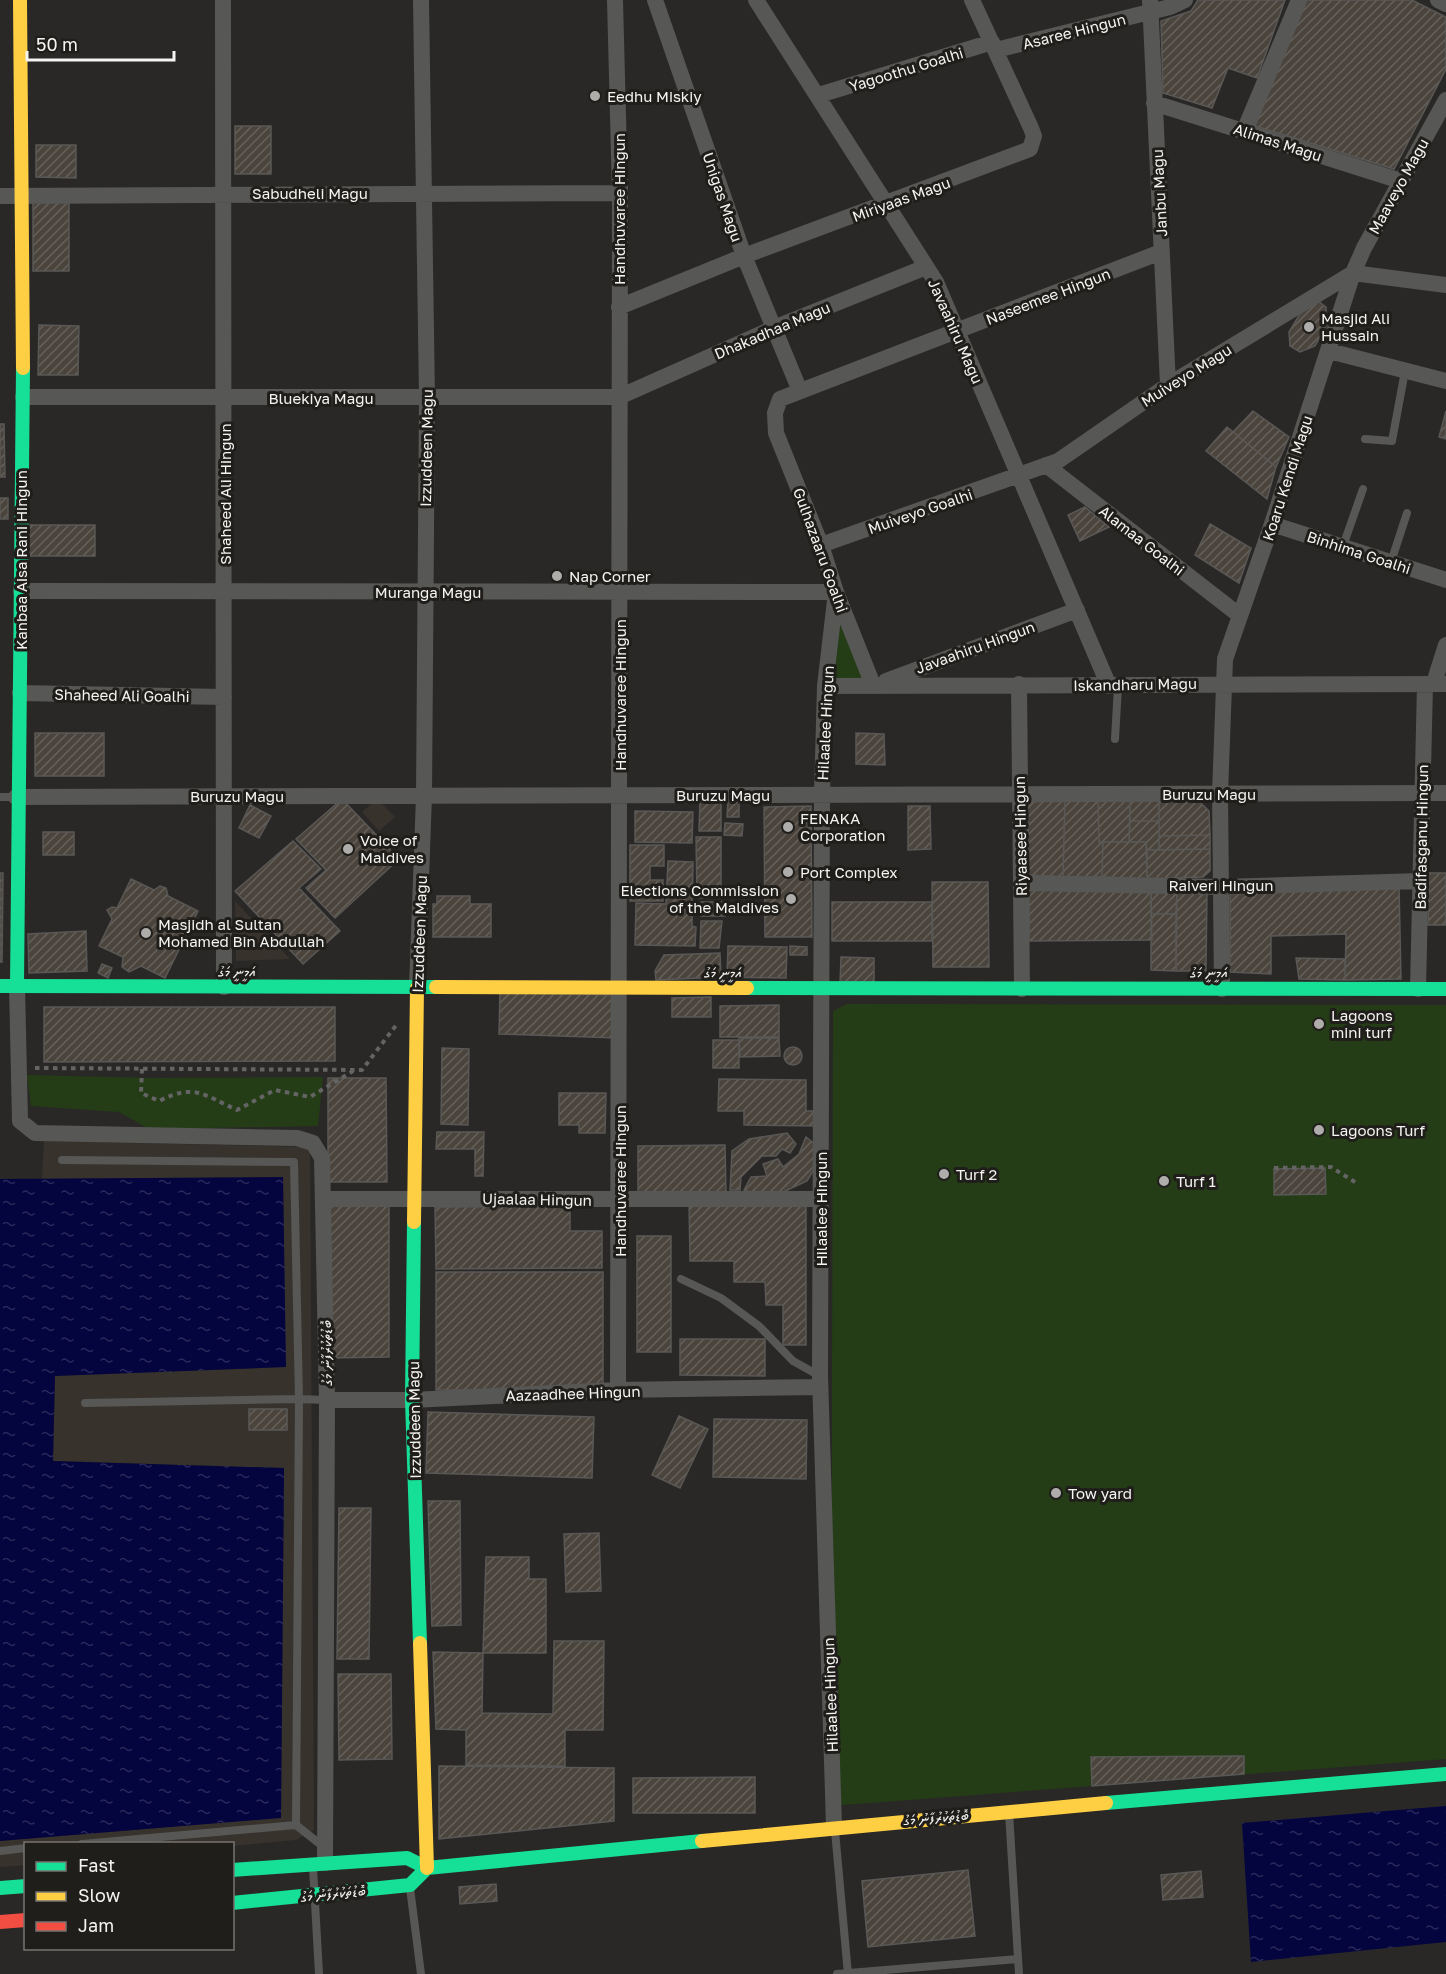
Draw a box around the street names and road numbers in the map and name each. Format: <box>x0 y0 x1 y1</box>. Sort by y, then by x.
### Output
street label: Asaree Hingun <box>1021 10 1127 52</box>
street label: Yagoothu Goalhi <box>847 43 965 95</box>
street label: Alimas Magu <box>1232 119 1324 165</box>
street label: Handhuvaree Hingun <box>610 133 628 285</box>
street label: Maaveyo Magu <box>1364 135 1432 237</box>
street label: Janbu Magu <box>1148 149 1170 237</box>
street label: Unigas Magu <box>699 150 747 244</box>
street label: Miriyaas Magu <box>849 173 953 225</box>
street label: Sabudheli Magu <box>252 184 368 202</box>
street label: Naseemee Hingun <box>983 264 1113 328</box>
street label: Javaahiru Magu <box>925 276 987 386</box>
street label: Dhakadhaa Magu <box>711 298 833 362</box>
street label: Muiveyo Magu <box>1138 340 1234 410</box>
street label: Bluekiya Magu <box>269 389 373 407</box>
street label: Izzuddeen Magu <box>416 389 436 507</box>
street label: Koaru Kendi Magu <box>1258 413 1316 543</box>
street label: Shaheed Ali Hingun <box>216 423 234 565</box>
street label: Kanbaa Aisa Rani Hingun <box>12 470 30 650</box>
street label: Gulhazaaru Goalhi <box>790 485 852 615</box>
street label: Muiveyo Goalhi <box>865 485 975 537</box>
street label: Alamaa Goalhi <box>1096 501 1188 579</box>
street label: Binhima Goalhi <box>1305 527 1413 577</box>
street label: Muranga Magu <box>375 583 481 601</box>
street label: Javaahiru Hingun <box>913 617 1037 677</box>
street label: Handhuvaree Hingun <box>611 619 629 771</box>
street label: Hilaalee Hingun <box>813 665 837 781</box>
street label: Iskandharu Magu <box>1073 674 1197 694</box>
street label: Shaheed Ali Goalhi <box>54 685 190 705</box>
street label: Badifasganu Hingun <box>1411 764 1431 910</box>
street label: Riyaasee Hingun <box>1010 776 1030 896</box>
street label: Buruzu Magu <box>1162 785 1256 803</box>
street label: Buruzu Magu <box>676 786 770 804</box>
street label: Buruzu Magu <box>190 787 284 805</box>
street label: Izzuddeen Magu <box>408 875 430 993</box>
street label: Raiveri Hingun <box>1168 876 1274 894</box>
street label: އަމީނީ މަގު <box>217 962 256 982</box>
street label: އަމީނީ މަގު <box>703 963 742 983</box>
street label: އަމީނީ މަގު <box>1189 963 1228 983</box>
street label: Handhuvaree Hingun <box>611 1105 629 1257</box>
street label: Hilaalee Hingun <box>812 1151 830 1267</box>
street label: Ujaalaa Hingun <box>482 1189 592 1209</box>
street label: ބޮޑުތަކުރުފާނު މަގު <box>316 1320 336 1387</box>
street label: Izzuddeen Magu <box>404 1361 424 1479</box>
street label: Aazaadhee Hingun <box>505 1382 641 1404</box>
street label: Hilaalee Hingun <box>819 1637 841 1753</box>
street label: ބޮޑުތަކުރުފާނު މަގު <box>902 1805 969 1829</box>
street label: ބޮޑުތަކުރުފާނު މަގު <box>298 1881 367 1905</box>

